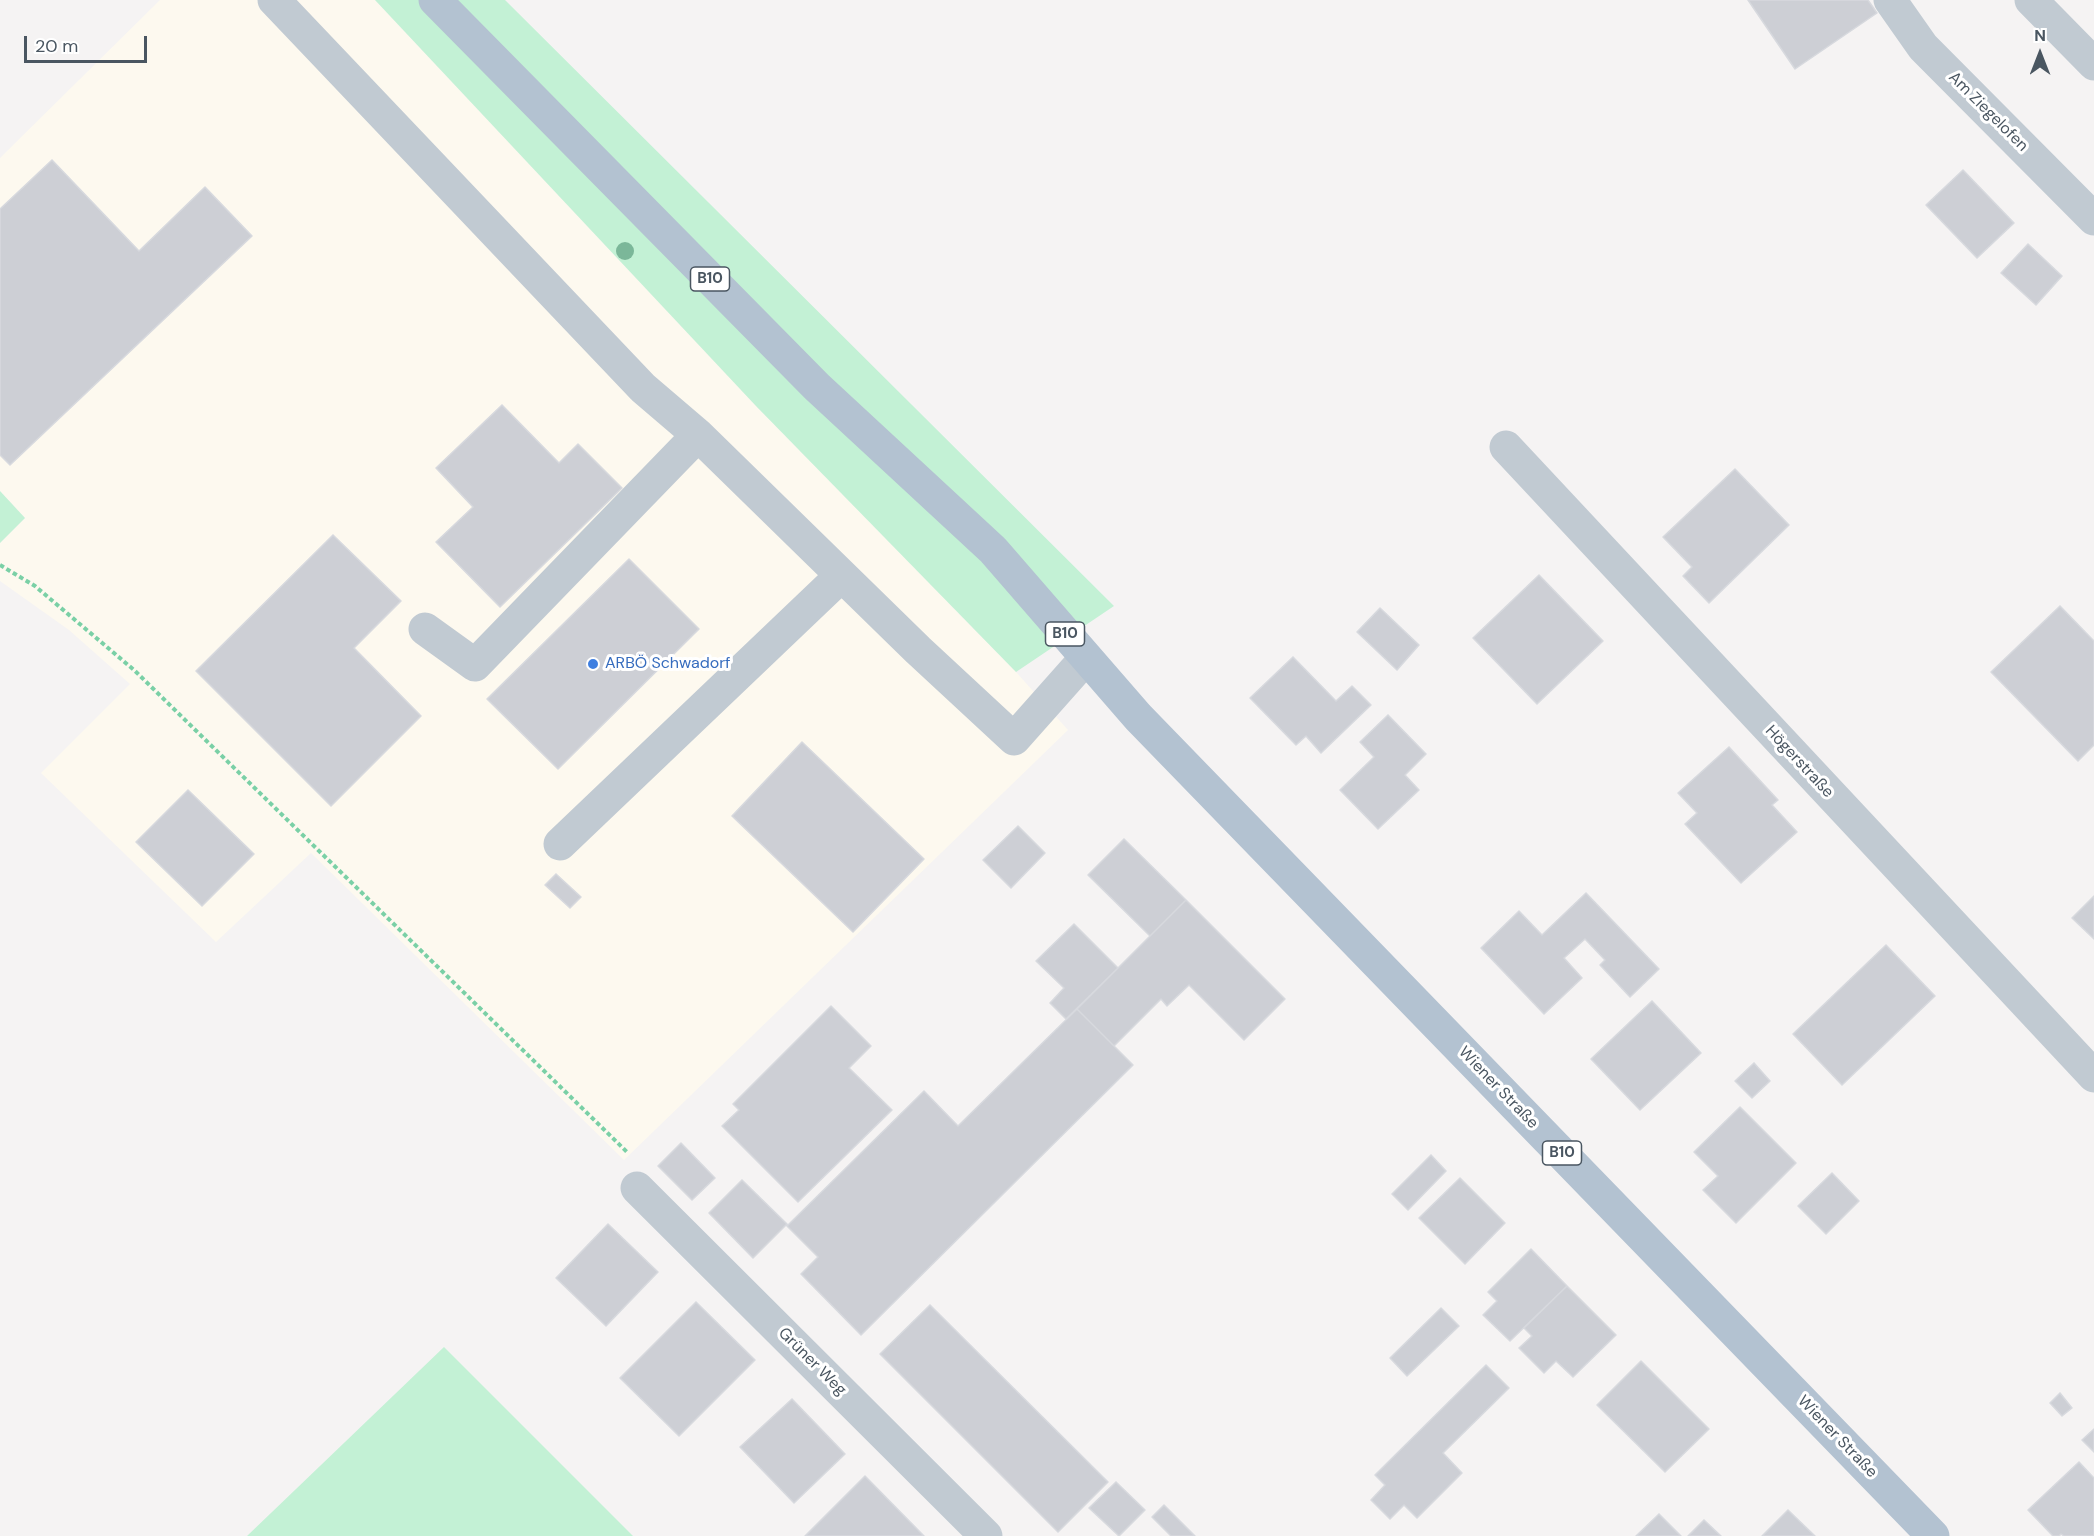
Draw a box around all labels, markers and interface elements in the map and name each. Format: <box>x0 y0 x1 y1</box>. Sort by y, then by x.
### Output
scale bar <box>27 24 150 62</box>
north arrow <box>2010 24 2070 84</box>
text: N <box>2034 25 2046 46</box>
text: 20 m <box>35 34 78 58</box>
street label: Am Ziegelofen <box>1944 68 2032 156</box>
road number: B10 <box>690 267 730 291</box>
road number: B10 <box>1046 622 1084 646</box>
place label: ARBÖ Schwadorf <box>605 654 731 674</box>
marker: ARBÖ Schwadorf <box>586 657 600 671</box>
street label: Högerstraße <box>1761 722 1837 802</box>
street label: Wiener Straße <box>1454 1043 1542 1133</box>
road number: B10 <box>1542 1141 1582 1165</box>
street label: Grüner Weg <box>774 1324 850 1400</box>
street label: Wiener Straße <box>1793 1392 1881 1482</box>

